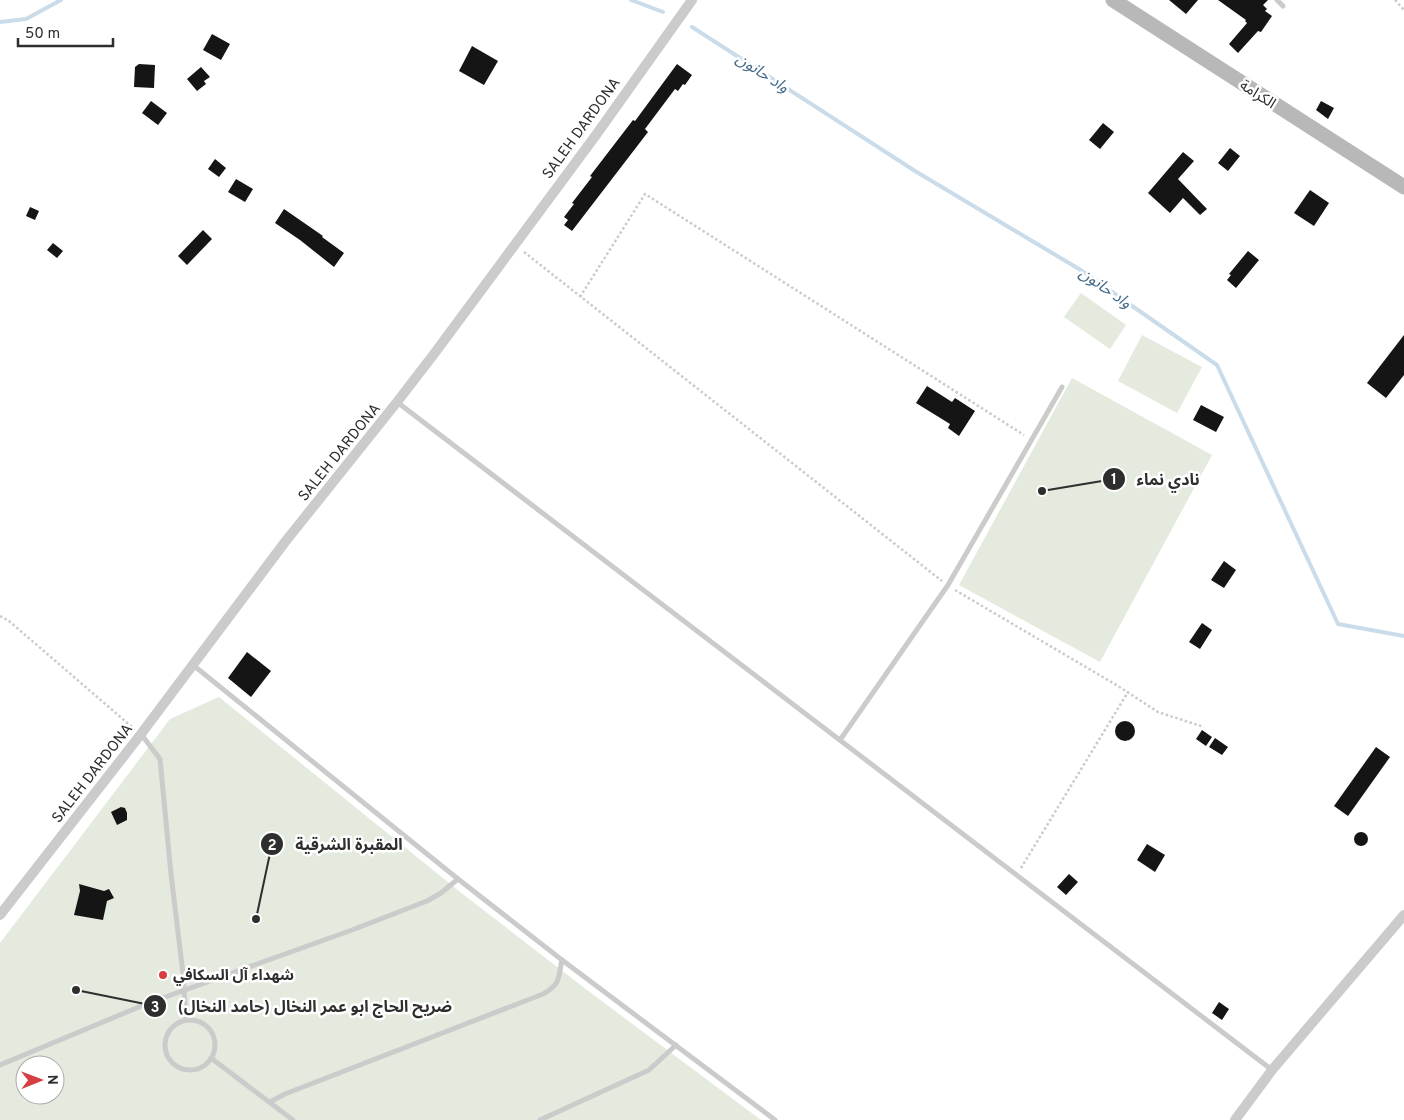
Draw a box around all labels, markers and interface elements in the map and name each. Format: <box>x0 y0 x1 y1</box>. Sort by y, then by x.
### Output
scale bar <box>18 15 112 47</box>
text: 50 m <box>25 25 60 44</box>
water label: واد حانون <box>732 49 792 98</box>
street label: SALEH DARDONA <box>539 74 625 183</box>
street label: الكرامة <box>1235 77 1279 114</box>
water label: واد حانون <box>1075 263 1135 314</box>
street label: SALEH DARDONA <box>295 400 386 506</box>
callout: نادي نماء <box>1101 463 1210 494</box>
text: 1 <box>1111 471 1117 490</box>
text: نادي نماء <box>1136 471 1200 493</box>
street label: SALEH DARDONA <box>49 720 138 827</box>
callout: المقبرة الشرقية <box>260 829 412 860</box>
text: المقبرة الشرقية <box>295 836 403 856</box>
text: 2 <box>267 837 277 856</box>
place label: شهداء آل السكافي <box>173 967 294 986</box>
marker: شهداء آل السكافي <box>157 969 169 981</box>
callout: ضريح الحاج ابو عمر النخال (حامد النخال) <box>143 991 462 1022</box>
text: ضريح الحاج ابو عمر النخال (حامد النخال) <box>178 998 452 1019</box>
text: 3 <box>151 999 160 1018</box>
north arrow <box>15 1055 65 1105</box>
text: N <box>43 1075 60 1085</box>

